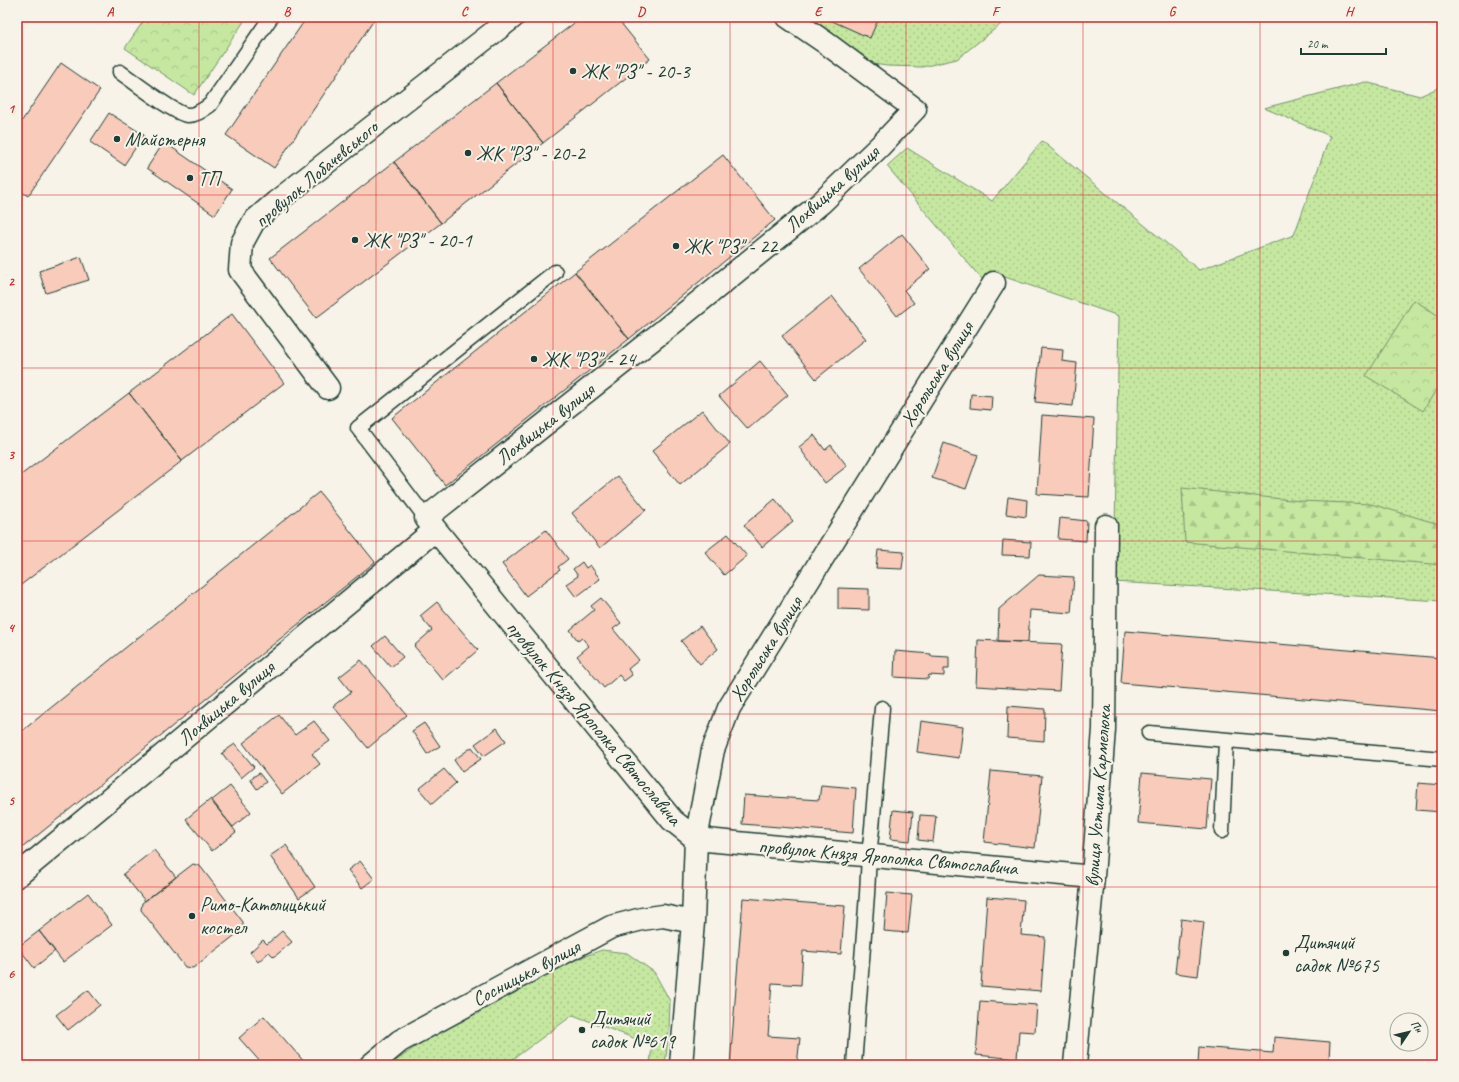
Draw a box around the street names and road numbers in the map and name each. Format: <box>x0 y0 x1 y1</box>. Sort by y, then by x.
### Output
street label: провулок Лобачевського <box>249 114 384 233</box>
street label: Лохвицька вулиця <box>780 139 886 238</box>
street label: Хорольська вулиця <box>895 315 980 431</box>
street label: Лохвицька вулиця <box>491 376 601 470</box>
street label: Хорольська вулиця <box>724 590 809 706</box>
street label: провулок Князя Ярополка Святославича <box>500 615 688 832</box>
street label: Лохвицька вулиця <box>172 654 281 751</box>
street label: вулиця Устима Кармелюка <box>1079 703 1117 888</box>
street label: провулок Князя Ярополка Святославича <box>757 833 1020 882</box>
street label: Сосницька вулиця <box>468 933 586 1012</box>

